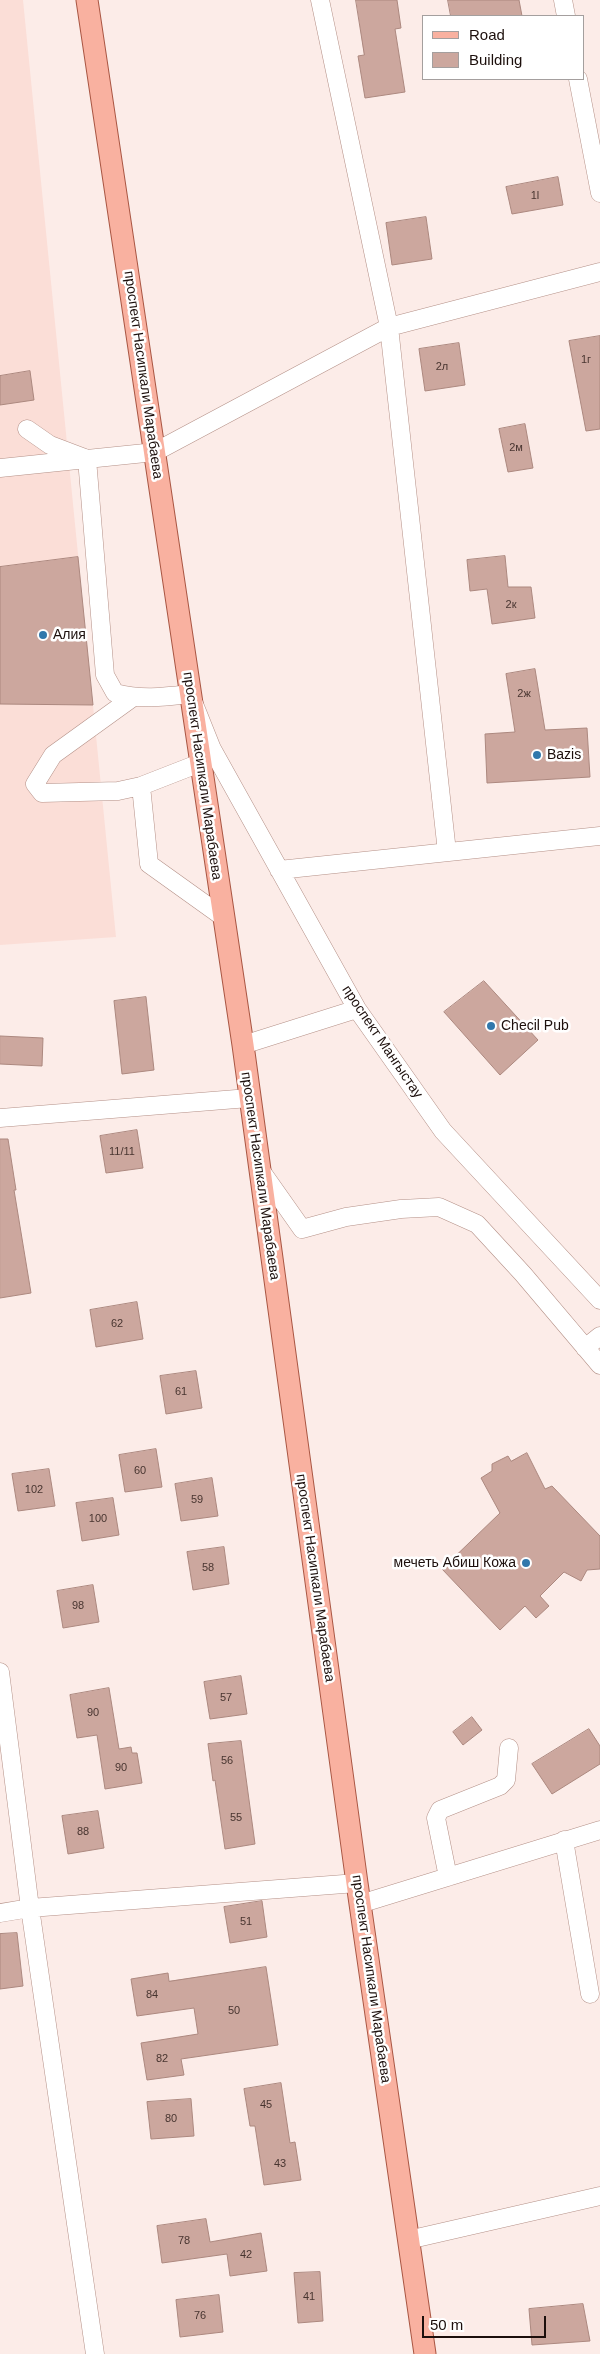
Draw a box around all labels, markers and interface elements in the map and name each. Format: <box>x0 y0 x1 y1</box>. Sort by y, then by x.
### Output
legend <box>422 15 585 80</box>
text: Road <box>469 26 505 43</box>
text: Building <box>469 51 522 68</box>
house number: 1l <box>531 189 539 203</box>
street label: проспект Насипкали Марабаева <box>120 270 166 480</box>
house number: 1г <box>581 353 591 367</box>
house number: 2л <box>436 360 448 374</box>
house number: 2м <box>509 441 523 455</box>
house number: 2к <box>506 598 516 612</box>
place label: Алия <box>53 627 86 643</box>
marker: Алия <box>37 629 49 641</box>
street label: проспект Насипкали Марабаева <box>179 671 225 881</box>
house number: 2ж <box>517 687 531 701</box>
place label: Bazis <box>547 747 581 763</box>
marker: Bazis <box>531 749 543 761</box>
street label: проспект Мангыстау <box>338 982 426 1102</box>
place label: Checil Pub <box>501 1018 569 1034</box>
marker: Checil Pub <box>485 1020 497 1032</box>
street label: проспект Насипкали Марабаева <box>237 1071 283 1281</box>
house number: 11/11 <box>109 1145 135 1159</box>
house number: 62 <box>111 1317 123 1331</box>
house number: 61 <box>175 1385 187 1399</box>
house number: 60 <box>134 1464 146 1478</box>
street label: проспект Насипкали Марабаева <box>292 1473 338 1683</box>
house number: 102 <box>25 1483 43 1497</box>
house number: 59 <box>191 1493 203 1507</box>
house number: 100 <box>89 1512 107 1526</box>
place label: мечеть Абиш Кожа <box>394 1555 516 1571</box>
marker: мечеть Абиш Кожа <box>520 1557 532 1569</box>
house number: 58 <box>202 1561 214 1575</box>
house number: 98 <box>72 1599 84 1613</box>
house number: 57 <box>220 1691 232 1705</box>
house number: 90 <box>87 1706 99 1720</box>
house number: 56 <box>221 1754 233 1768</box>
house number: 90 <box>115 1761 127 1775</box>
house number: 55 <box>230 1811 242 1825</box>
house number: 88 <box>77 1825 89 1839</box>
street label: проспект Насипкали Марабаева <box>348 1874 394 2084</box>
house number: 51 <box>240 1915 252 1929</box>
house number: 84 <box>146 1988 158 2002</box>
house number: 50 <box>228 2004 240 2018</box>
house number: 82 <box>156 2052 168 2066</box>
house number: 45 <box>260 2098 272 2112</box>
house number: 80 <box>165 2112 177 2126</box>
house number: 43 <box>274 2157 286 2171</box>
house number: 78 <box>178 2234 190 2248</box>
house number: 42 <box>240 2248 252 2262</box>
house number: 41 <box>303 2290 315 2304</box>
scale bar <box>425 2306 549 2338</box>
house number: 76 <box>194 2309 206 2323</box>
text: 50 m <box>430 2316 463 2333</box>

